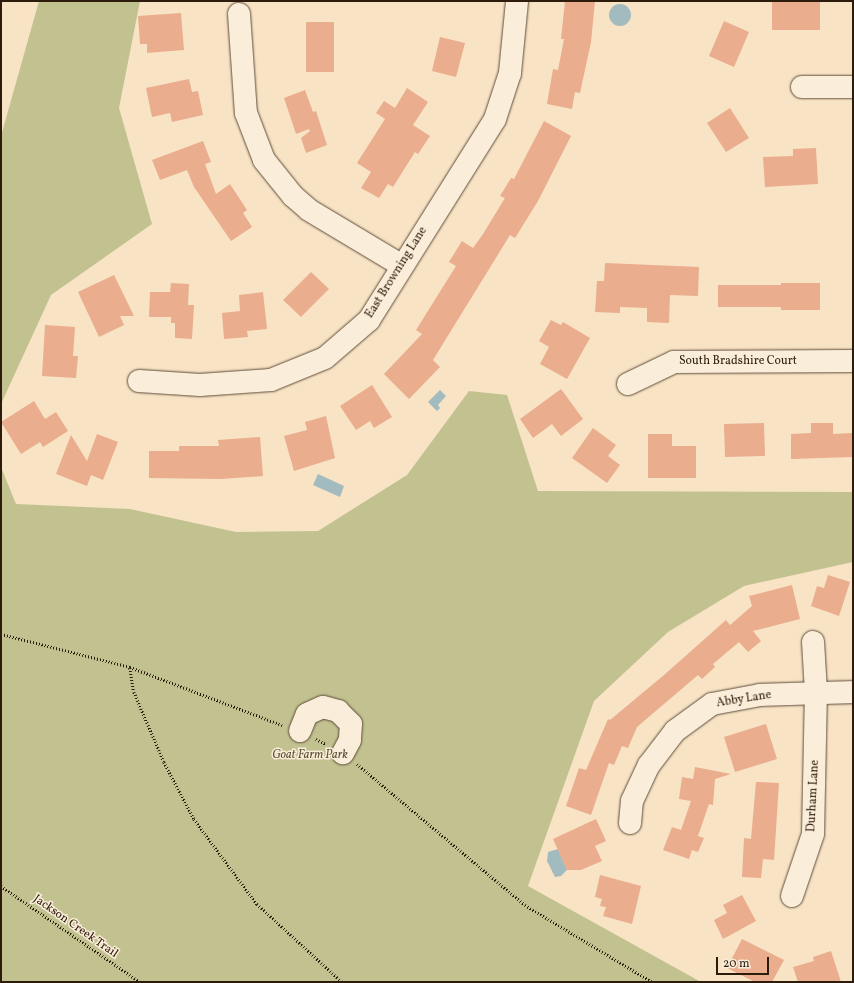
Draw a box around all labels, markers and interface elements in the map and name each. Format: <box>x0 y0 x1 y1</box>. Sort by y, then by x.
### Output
street label: East Browning Lane <box>363 225 431 321</box>
street label: South Bradshire Court <box>679 355 797 369</box>
street label: Abby Lane <box>715 689 773 711</box>
park label: Goat Farm Park <box>272 749 348 763</box>
street label: Durham Lane <box>805 760 823 832</box>
street label: Jackson Creek Trail <box>30 892 120 962</box>
scale bar <box>718 949 771 975</box>
text: 20 m <box>723 956 750 972</box>

